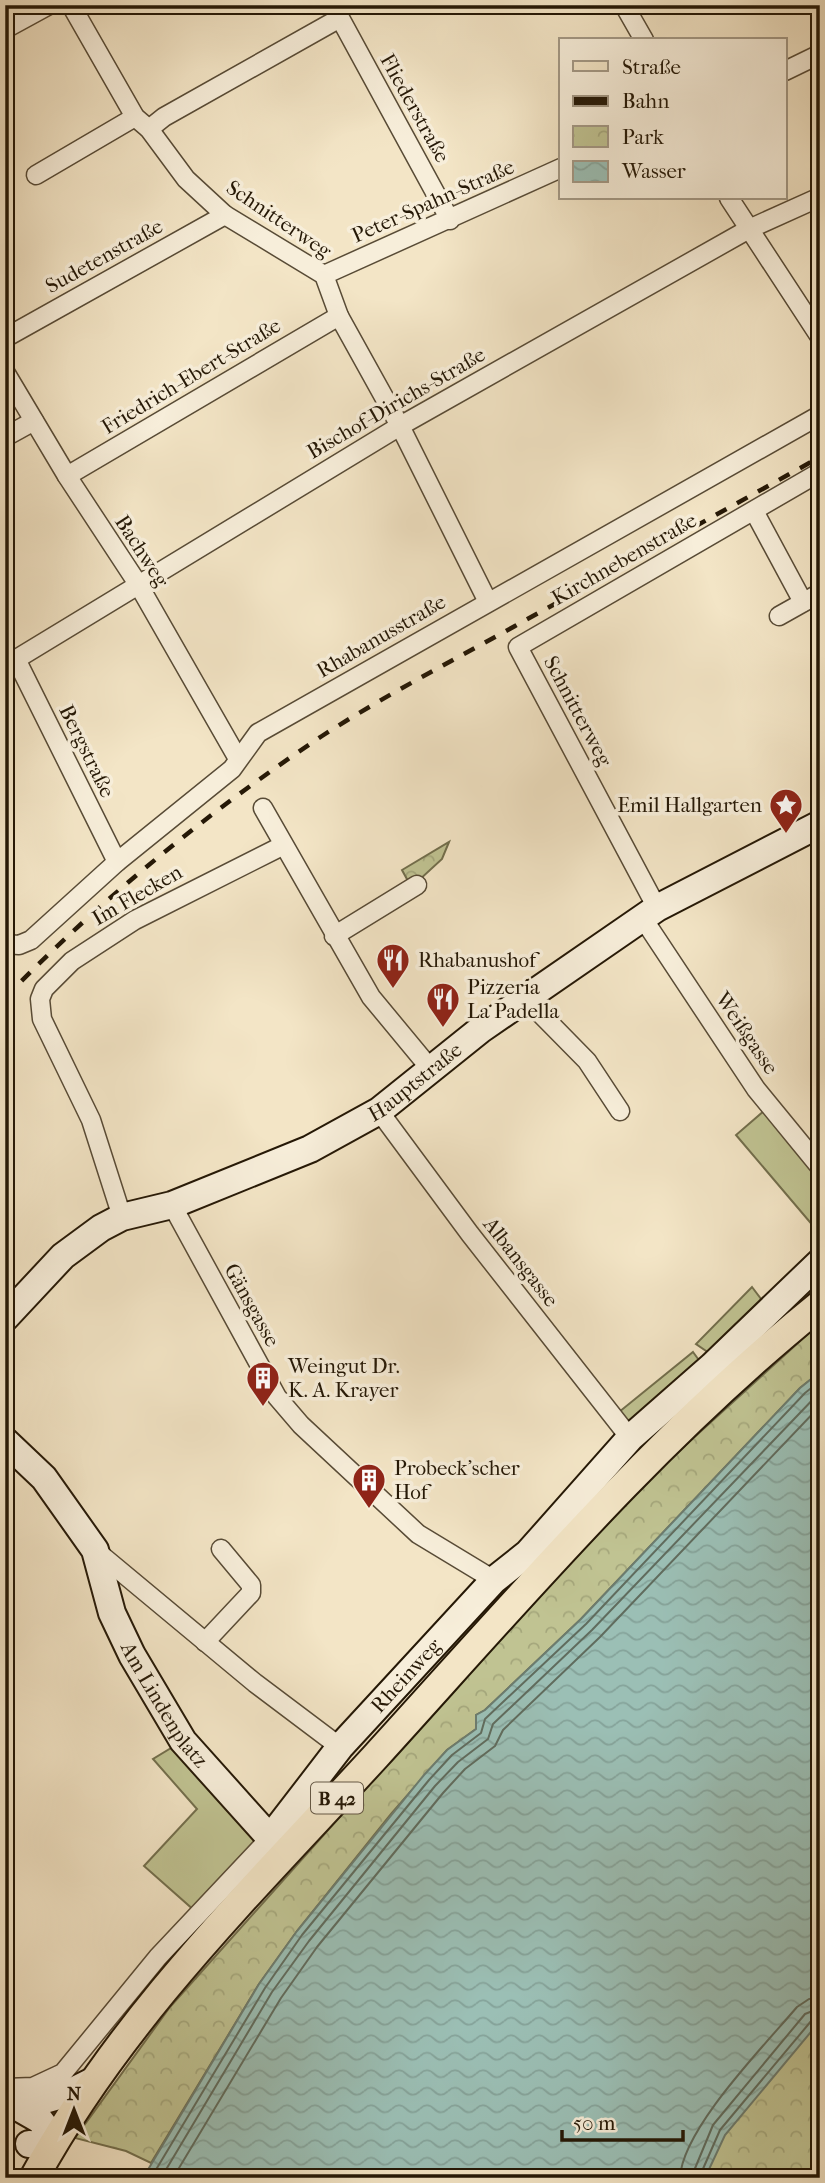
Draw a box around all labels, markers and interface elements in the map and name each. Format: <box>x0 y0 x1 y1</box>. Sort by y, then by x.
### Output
legend <box>559 38 786 200</box>
street label: Fliederstraße <box>375 50 455 166</box>
text: Straße <box>622 55 681 79</box>
text: Bahn <box>622 89 669 113</box>
text: Park <box>622 125 664 149</box>
street label: Peter-Spahn-Straße <box>348 154 518 248</box>
text: Wasser <box>621 159 686 183</box>
street label: Schnitterweg <box>222 175 337 263</box>
street label: Sudetenstraße <box>41 214 167 298</box>
street label: Friedrich-Ebert-Straße <box>97 313 285 439</box>
street label: Bischof-Dirichs-Straße <box>303 342 489 464</box>
street label: Kirchnebenstraße <box>547 508 701 610</box>
street label: Bachweg <box>110 511 174 592</box>
street label: Rhabanusstraße <box>312 589 450 683</box>
street label: Schnitterweg <box>539 652 617 771</box>
street label: Bergstraße <box>54 701 120 801</box>
place icon: Emil Hallgarten <box>767 786 805 835</box>
place label: Emil Hallgarten <box>617 793 762 817</box>
street label: Im Flecken <box>88 860 186 930</box>
restaurant icon: Rhabanushof <box>374 941 412 990</box>
place label: Rhabanushof <box>418 948 540 972</box>
place label: Pizzeria La Padella <box>467 975 559 1023</box>
restaurant icon: Pizzeria La Padella <box>424 980 462 1029</box>
street label: Weißgasse <box>710 986 783 1079</box>
street label: Hauptstraße <box>364 1037 466 1127</box>
street label: Albansgasse <box>478 1212 563 1311</box>
street label: Gänsgasse <box>219 1259 285 1351</box>
place label: Weingut Dr. K. A. Krayer <box>287 1354 400 1402</box>
building icon: Weingut Dr. K. A. Krayer <box>244 1359 282 1408</box>
place label: Probeck'scher Hof <box>394 1456 520 1504</box>
building icon: Probeck'scher Hof <box>350 1461 388 1510</box>
street label: Rheinweg <box>366 1633 446 1718</box>
street label: Am Lindenplatz <box>115 1637 213 1772</box>
road number: B 42 <box>311 1782 363 1814</box>
north arrow <box>38 2074 108 2144</box>
text: N <box>67 2083 82 2105</box>
scale bar <box>562 2099 683 2143</box>
text: 50 m <box>573 2111 616 2135</box>

